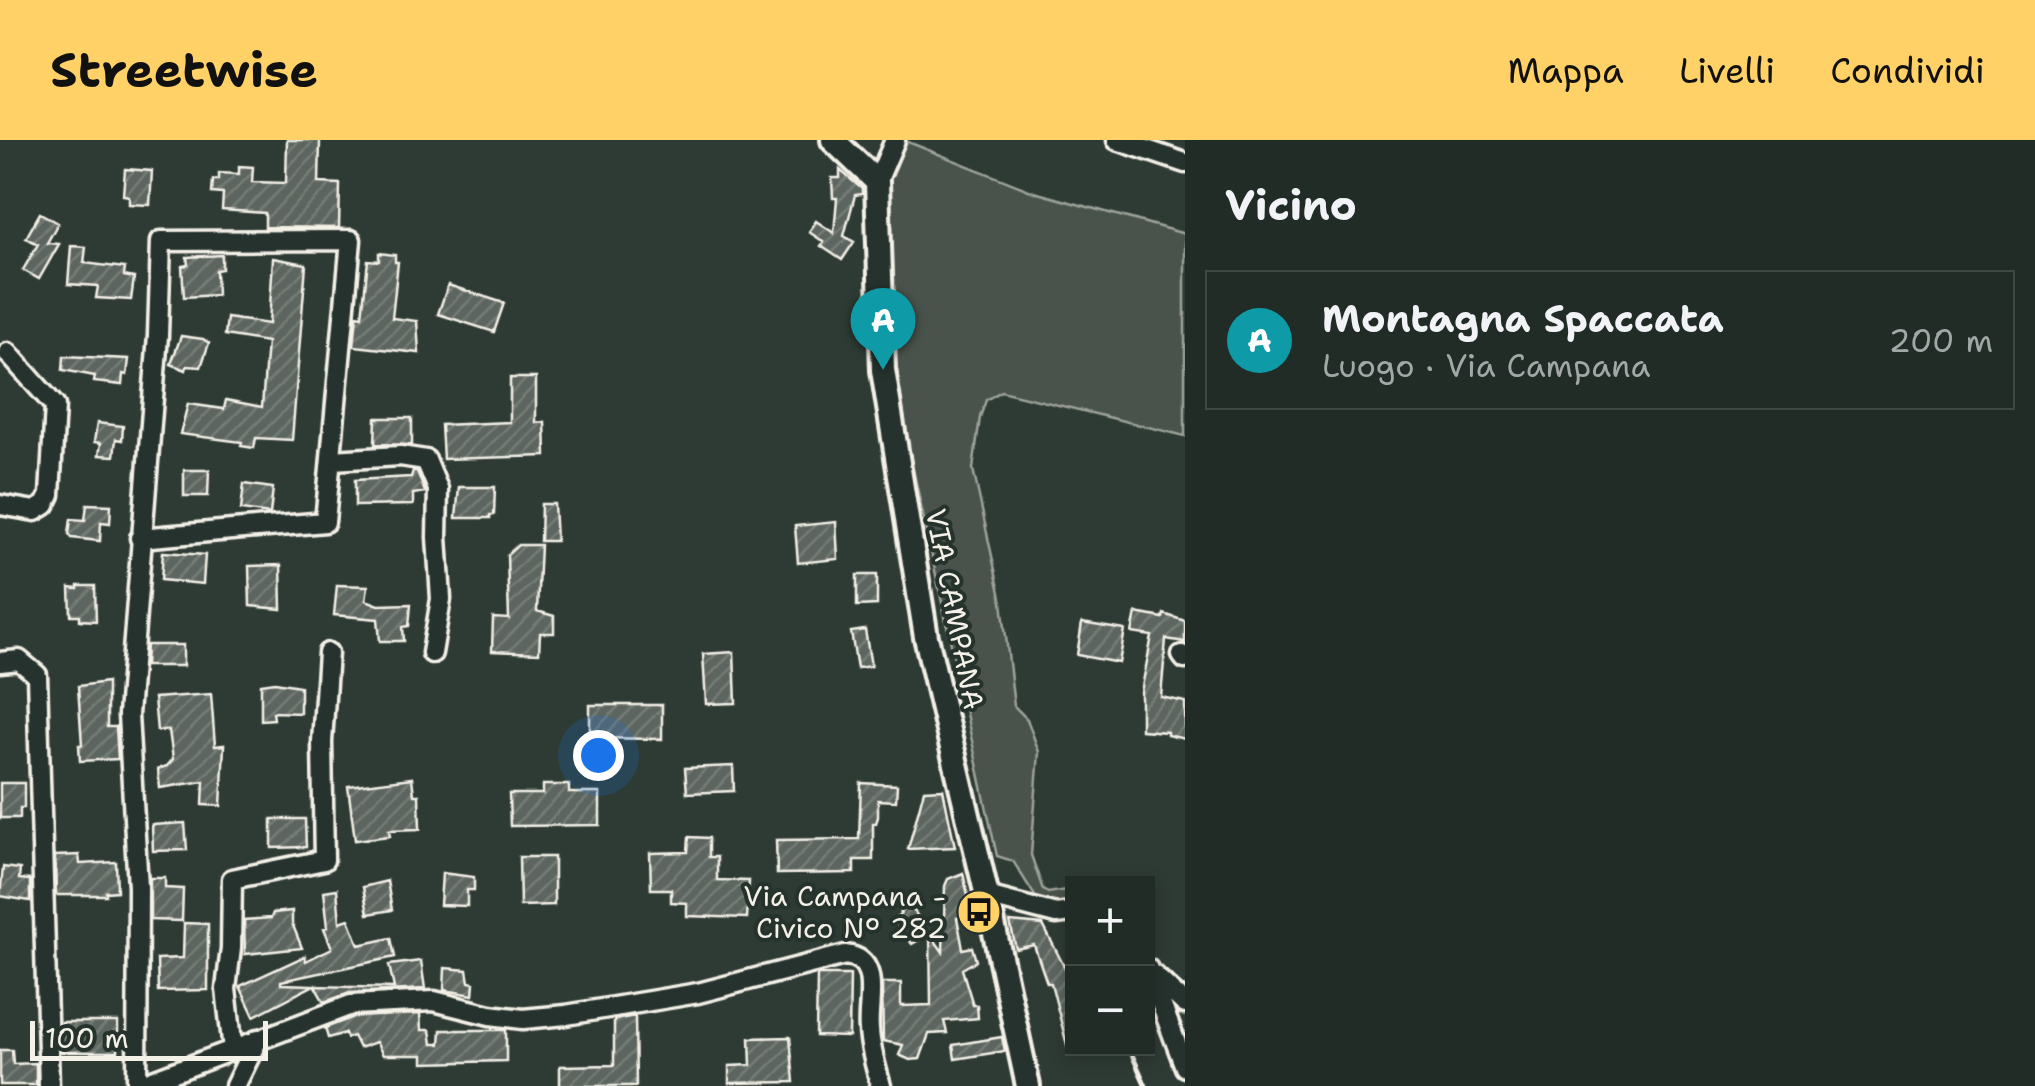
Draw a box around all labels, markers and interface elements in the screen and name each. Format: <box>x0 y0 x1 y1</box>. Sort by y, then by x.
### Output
text: Streetwise <box>50 38 318 102</box>
text: Mappa <box>1507 47 1624 94</box>
text: Livelli <box>1679 47 1775 94</box>
text: Condividi <box>1830 47 1985 94</box>
text: Vicino <box>1225 177 1357 233</box>
pin: A <box>850 288 916 370</box>
text: Montagna Spaccata <box>1322 293 1724 344</box>
text: A <box>1247 319 1272 362</box>
text: 200 m <box>1889 319 1993 362</box>
text: Luogo · Via Campana <box>1322 344 1650 387</box>
street label: VIA CAMPANA <box>917 505 993 713</box>
your location <box>573 730 624 781</box>
map controls <box>1065 876 1155 1056</box>
button: + <box>1065 876 1155 966</box>
place label: Via Campana - Civico N° 282 <box>744 877 946 947</box>
bus stop icon: Via Campana - Civico N° 282 <box>956 889 1002 935</box>
button: − <box>1065 966 1155 1056</box>
scale bar <box>30 1016 268 1060</box>
text: 100 m <box>45 1019 129 1057</box>

